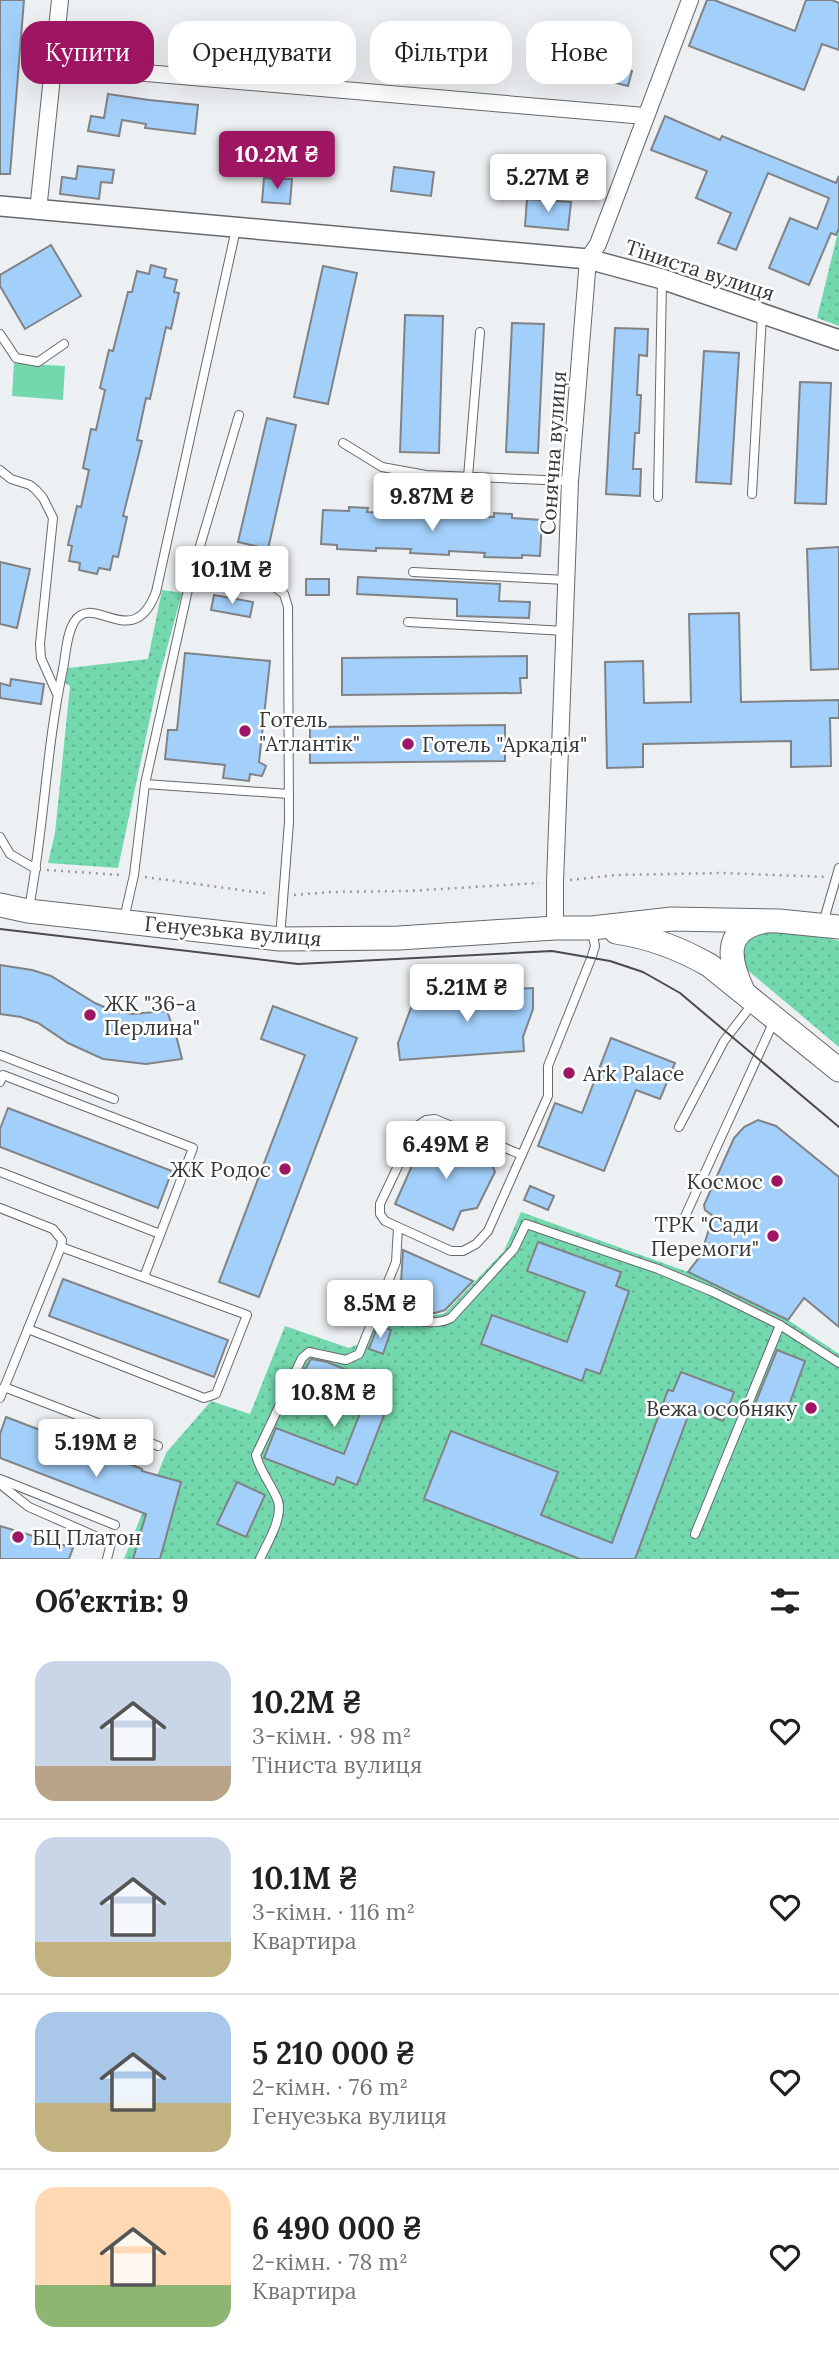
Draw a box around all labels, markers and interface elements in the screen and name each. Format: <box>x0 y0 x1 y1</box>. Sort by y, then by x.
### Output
chip: Купити <box>21 21 154 84</box>
chip: Орендувати <box>168 21 356 84</box>
chip: Фільтри <box>370 21 512 84</box>
chip: Нове <box>526 21 632 84</box>
pin: 10.2M ₴ <box>212 132 342 191</box>
text: 10.2M ₴ <box>235 139 319 168</box>
pin: 5.27M ₴ <box>483 154 613 214</box>
text: 5.27M ₴ <box>506 162 590 191</box>
street label: Тіниста вулиця <box>622 233 778 307</box>
street label: Сонячна вулиця <box>534 370 572 536</box>
pin: 9.87M ₴ <box>367 474 497 533</box>
text: 9.87M ₴ <box>389 481 475 510</box>
pin: 10.1M ₴ <box>167 546 297 606</box>
text: 10.1M ₴ <box>191 554 273 583</box>
place label: Готель "Атлантік" <box>259 706 360 757</box>
marker: Готель "Атлантік" <box>237 723 253 739</box>
place label: Готель "Аркадія" <box>422 731 587 758</box>
marker: Готель "Аркадія" <box>400 736 416 752</box>
street label: Генуезька вулиця <box>143 910 323 952</box>
pin: 5.21M ₴ <box>402 964 532 1024</box>
text: 5.21M ₴ <box>426 972 508 1001</box>
place label: ЖК "36-а Перлина" <box>104 990 200 1041</box>
marker: ЖК "36-а Перлина" <box>82 1007 98 1023</box>
place label: Ark Palace <box>582 1060 684 1087</box>
marker: Ark Palace <box>561 1065 577 1081</box>
pin: 6.49M ₴ <box>381 1122 511 1181</box>
text: 6.49M ₴ <box>402 1129 490 1158</box>
place label: ЖК Родос <box>170 1156 271 1183</box>
marker: ЖК Родос <box>277 1161 293 1177</box>
place label: Космос <box>687 1168 763 1195</box>
marker: Космос <box>769 1173 785 1189</box>
place label: ТРК "Сади Перемоги" <box>651 1211 759 1262</box>
marker: ТРК "Сади Перемоги" <box>765 1228 781 1244</box>
pin: 8.5M ₴ <box>323 1280 437 1340</box>
text: 8.5M ₴ <box>343 1288 417 1317</box>
pin: 10.8M ₴ <box>269 1370 399 1429</box>
text: 10.8M ₴ <box>291 1377 377 1406</box>
place label: Вежа особняку <box>646 1395 797 1422</box>
marker: Вежа особняку <box>803 1400 819 1416</box>
pin: 5.19M ₴ <box>31 1420 161 1479</box>
text: 5.19M ₴ <box>54 1427 138 1456</box>
place label: БЦ Платон <box>32 1524 141 1551</box>
marker: БЦ Платон <box>10 1529 26 1545</box>
text: Об’єктів: 9 <box>35 1582 189 1620</box>
icon: filters <box>766 1582 804 1620</box>
text: 10.2M ₴ <box>252 1683 362 1721</box>
icon: home <box>91 1689 175 1773</box>
icon: heart <box>766 1712 804 1750</box>
text: 3-кімн. · 98 m² <box>252 1721 411 1750</box>
text: Тіниста вулиця <box>252 1750 422 1779</box>
text: 10.1M ₴ <box>252 1859 358 1897</box>
icon: home <box>91 1865 175 1949</box>
icon: heart <box>766 1888 804 1926</box>
text: 3-кімн. · 116 m² <box>252 1897 415 1926</box>
text: Квартира <box>252 1926 357 1955</box>
text: 5 210 000 ₴ <box>252 2034 415 2072</box>
icon: home <box>91 2040 175 2124</box>
icon: heart <box>766 2063 804 2101</box>
text: 2-кімн. · 76 m² <box>252 2072 408 2101</box>
text: Генуезька вулиця <box>252 2101 447 2130</box>
text: 6 490 000 ₴ <box>252 2209 422 2247</box>
icon: home <box>91 2215 175 2299</box>
icon: heart <box>766 2238 804 2276</box>
text: 2-кімн. · 78 m² <box>252 2247 408 2276</box>
text: Квартира <box>252 2276 357 2305</box>

